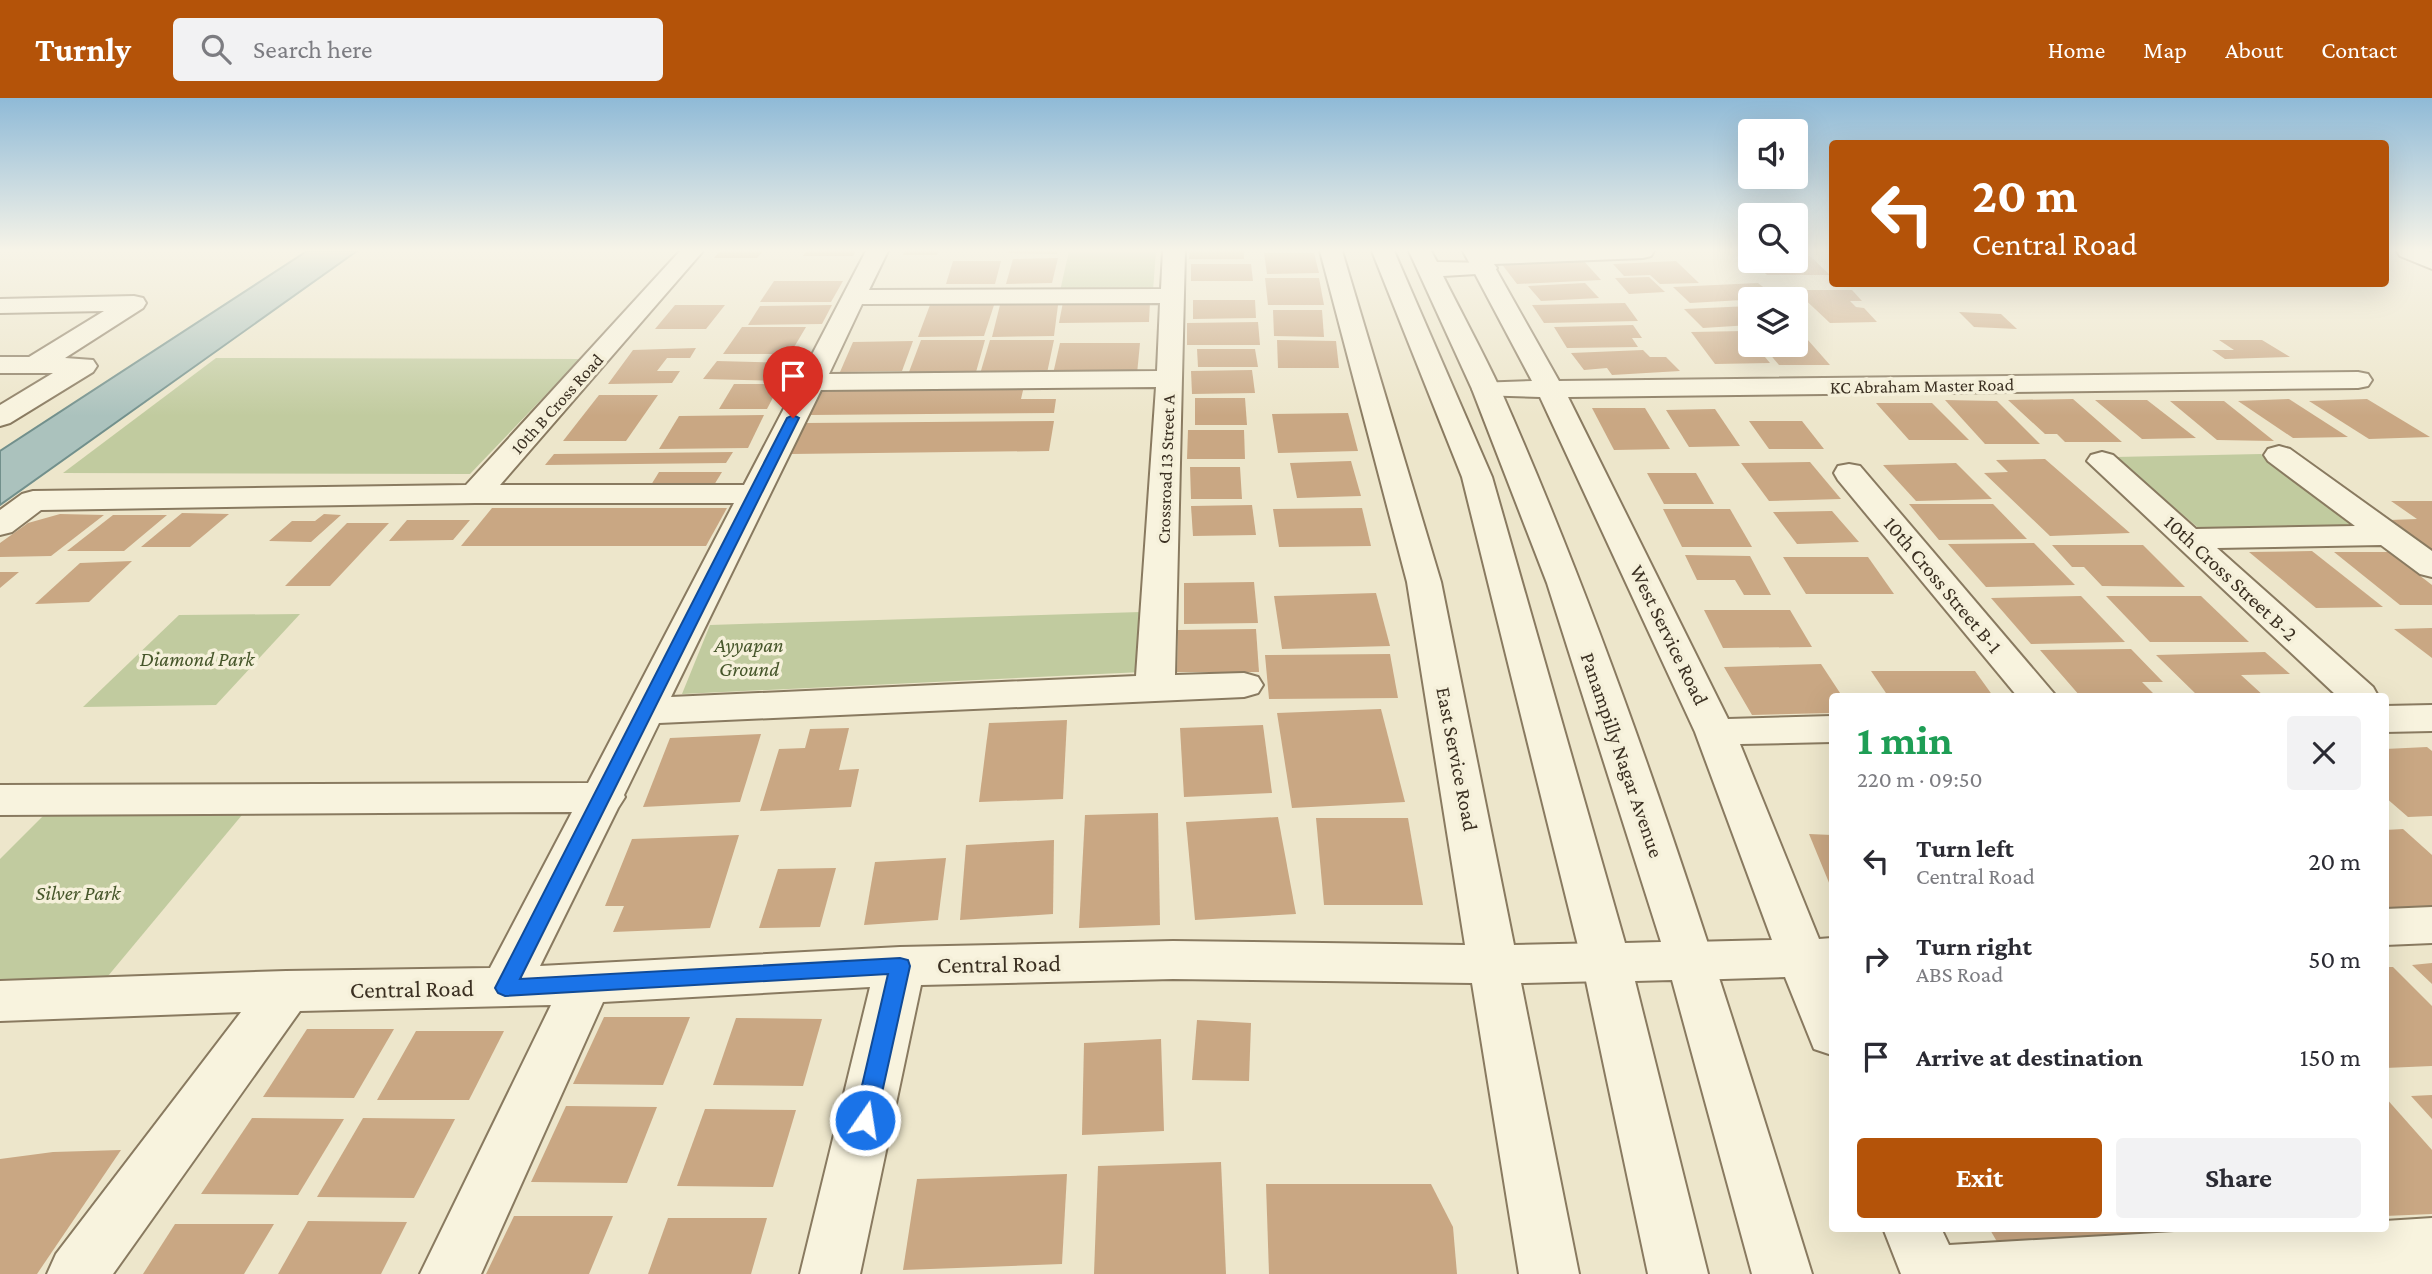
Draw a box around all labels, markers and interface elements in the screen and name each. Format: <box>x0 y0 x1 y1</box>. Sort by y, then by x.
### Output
search box <box>173 18 663 81</box>
icon: search <box>197 30 235 68</box>
text: Turnly <box>35 31 131 68</box>
text: Search here <box>253 35 372 64</box>
text: Home <box>2048 36 2105 63</box>
text: Map <box>2143 36 2187 63</box>
text: About <box>2225 36 2283 63</box>
text: Contact <box>2321 36 2397 63</box>
map controls <box>1738 119 1808 357</box>
button: sound <box>1738 119 1808 189</box>
icon: left <box>1857 168 1948 259</box>
text: 20 m <box>1972 168 2078 223</box>
button: search <box>1738 203 1808 273</box>
text: Central Road <box>1972 226 2137 262</box>
button: layers <box>1738 287 1808 357</box>
pin <box>763 346 823 418</box>
street label: 10th B Cross Road <box>507 349 608 458</box>
icon: arrive <box>774 357 812 395</box>
street label: KC Abraham Master Road <box>1830 374 2015 398</box>
street label: Crossroad 13 Street A <box>1153 393 1179 544</box>
street label: 10th Cross Street B-2 <box>2159 510 2303 646</box>
street label: 10th Cross Street B-1 <box>1879 512 2007 658</box>
street label: West Service Road <box>1625 561 1713 709</box>
park label: Ayyapan Ground <box>713 633 784 681</box>
park label: Diamond Park <box>140 647 255 671</box>
street label: Panampilly Nagar Avenue <box>1576 649 1668 861</box>
street label: East Service Road <box>1431 685 1483 833</box>
text: 1 min <box>1857 716 1953 763</box>
button: close <box>2287 716 2361 790</box>
text: 220 m · 09:50 <box>1857 766 1983 792</box>
text: Turn left <box>1916 834 2014 863</box>
icon: left <box>1857 842 1895 880</box>
text: 20 m <box>2308 847 2361 876</box>
text: Central Road <box>1916 863 2035 889</box>
park label: Silver Park <box>36 881 121 905</box>
text: Turn right <box>1916 932 2032 961</box>
icon: right <box>1857 940 1895 978</box>
text: 50 m <box>2308 945 2361 974</box>
street label: Central Road <box>937 949 1062 978</box>
text: ABS Road <box>1916 961 2003 987</box>
street label: Central Road <box>350 974 475 1003</box>
icon: arrive <box>1857 1038 1895 1076</box>
text: Arrive at destination <box>1916 1043 2143 1072</box>
text: 150 m <box>2300 1043 2361 1072</box>
position arrow <box>828 1083 902 1157</box>
button: Exit <box>1857 1138 2102 1218</box>
button: Share <box>2116 1138 2361 1218</box>

